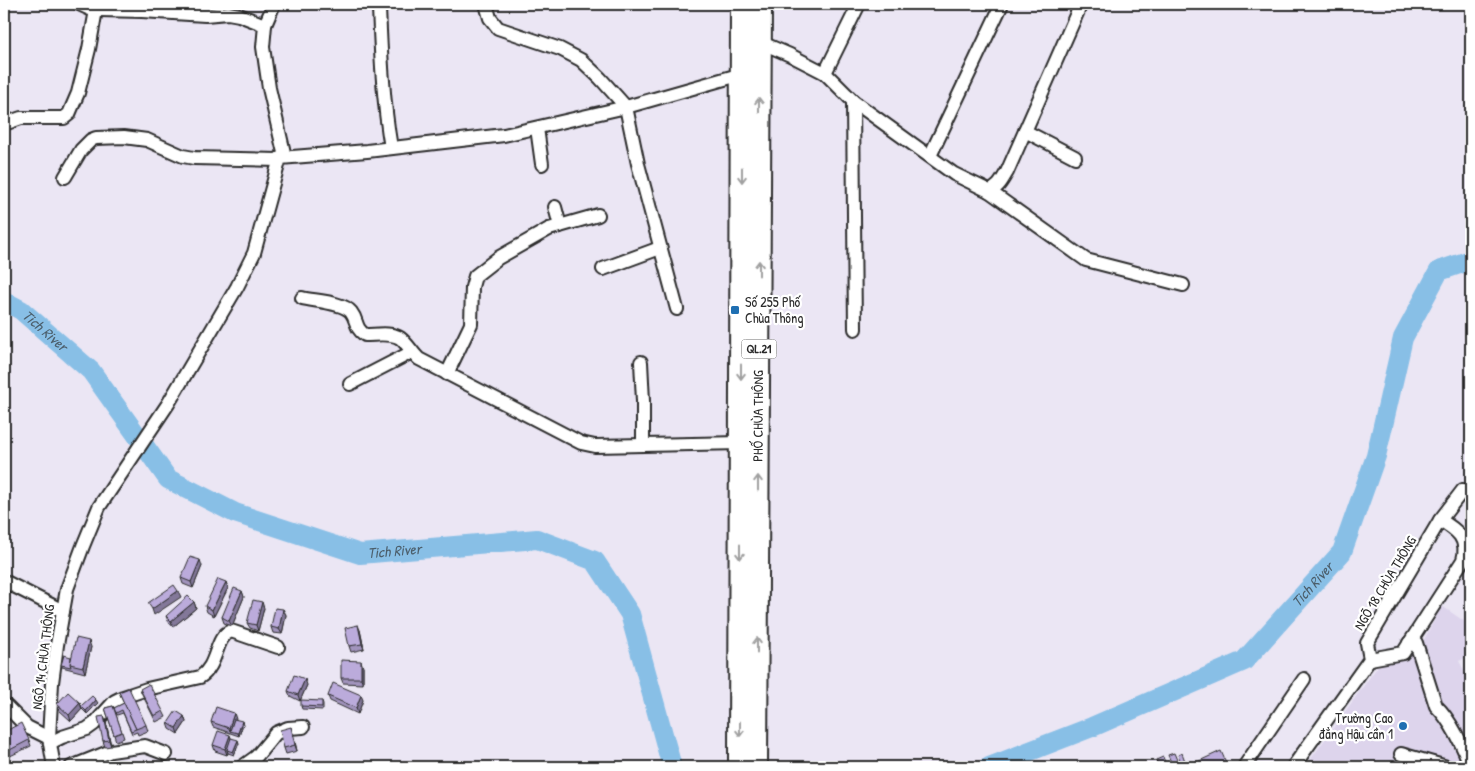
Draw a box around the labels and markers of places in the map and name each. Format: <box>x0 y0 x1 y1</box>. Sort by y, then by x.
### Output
place label: Số 255 Phố Chùa Thông <box>745 292 804 328</box>
marker: Số 255 Phố Chùa Thông <box>729 304 741 316</box>
place label: Trường Cao đẳng Hậu cần 1 <box>1319 708 1393 744</box>
marker: Trường Cao đẳng Hậu cần 1 <box>1397 720 1409 732</box>

